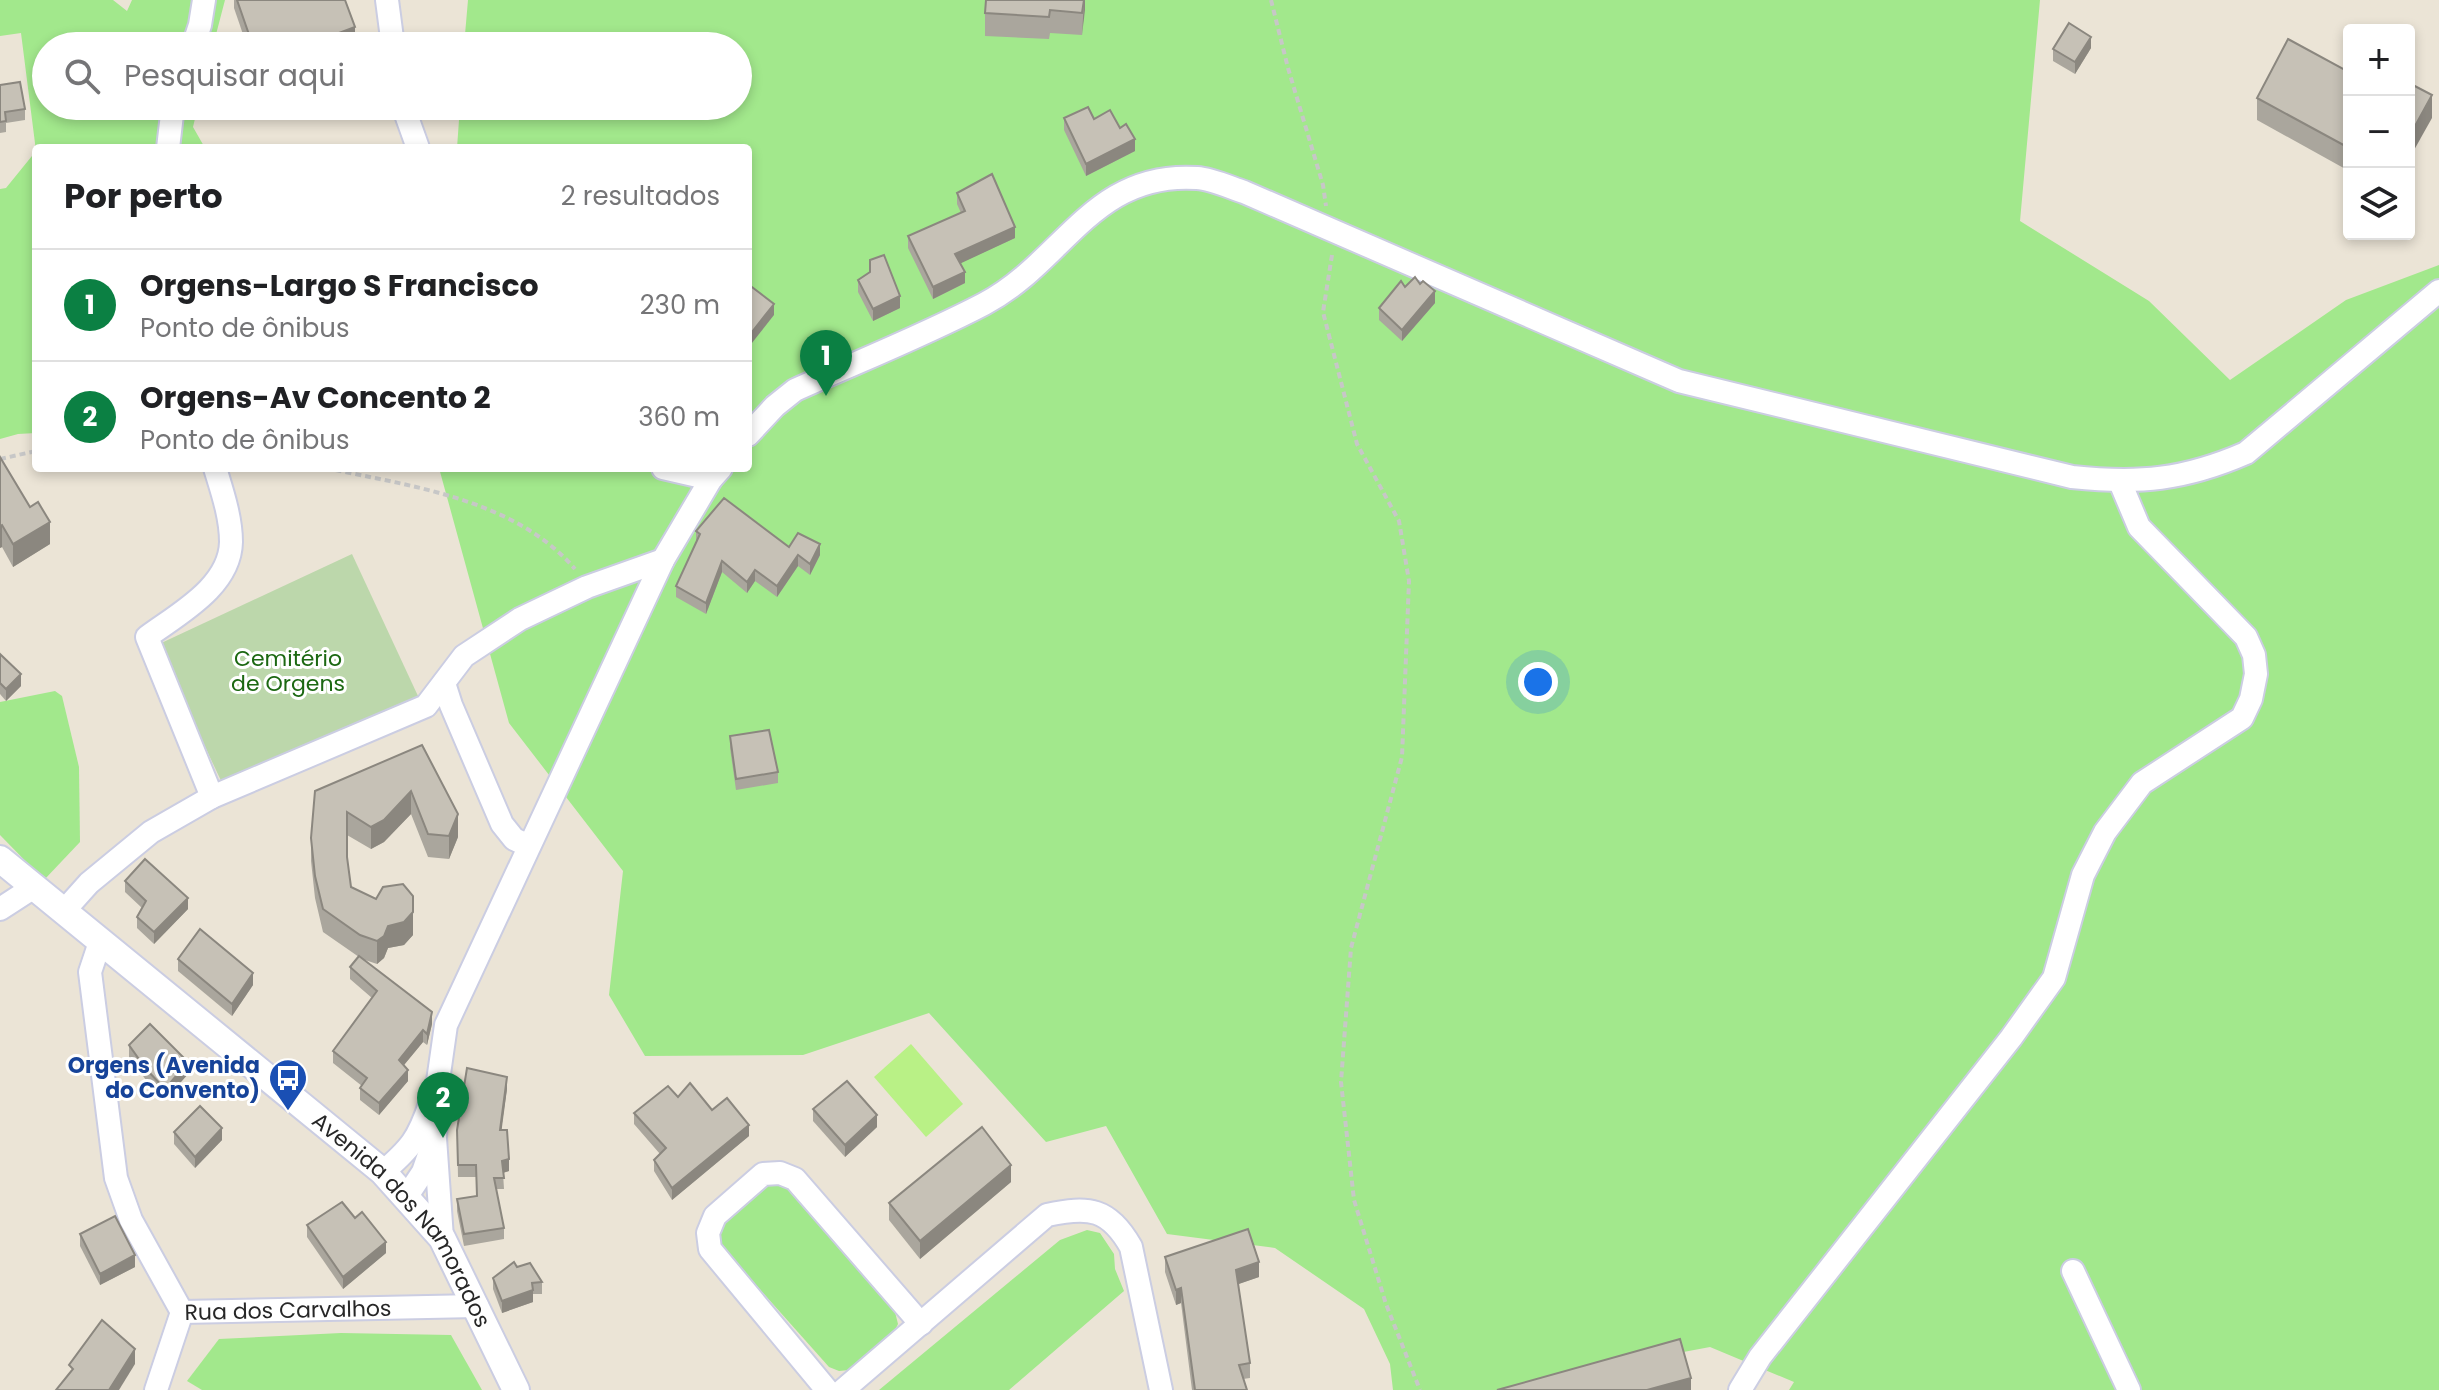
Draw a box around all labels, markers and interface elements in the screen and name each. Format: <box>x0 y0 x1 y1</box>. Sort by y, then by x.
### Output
map controls <box>2343 24 2415 240</box>
button: + <box>2343 24 2415 96</box>
search box <box>32 32 752 120</box>
icon: search <box>60 54 104 98</box>
text: Pesquisar aqui <box>124 54 345 97</box>
button: − <box>2343 96 2415 168</box>
button: layers <box>2343 168 2415 240</box>
text: Por perto <box>64 172 223 220</box>
text: 2 resultados <box>561 178 720 214</box>
text: Orgens-Largo S Francisco <box>140 264 539 307</box>
text: 1 <box>85 287 95 323</box>
text: 230 m <box>640 287 720 323</box>
text: Ponto de ônibus <box>140 310 349 346</box>
pin: 1 <box>800 330 852 396</box>
text: Orgens-Av Concento 2 <box>140 376 491 419</box>
text: 2 <box>83 399 97 435</box>
text: 360 m <box>638 399 720 435</box>
text: Ponto de ônibus <box>140 422 349 458</box>
park label: Cemitério de Orgens <box>231 643 345 699</box>
your location <box>1518 662 1558 702</box>
place label: Orgens (Avenida do Convento) <box>68 1050 260 1106</box>
bus stop icon: Orgens (Avenida do Convento) <box>267 1057 309 1112</box>
pin: 2 <box>417 1072 469 1138</box>
street label: Avenida dos Namorados <box>306 1105 499 1332</box>
street label: Rua dos Carvalhos <box>184 1292 392 1327</box>

